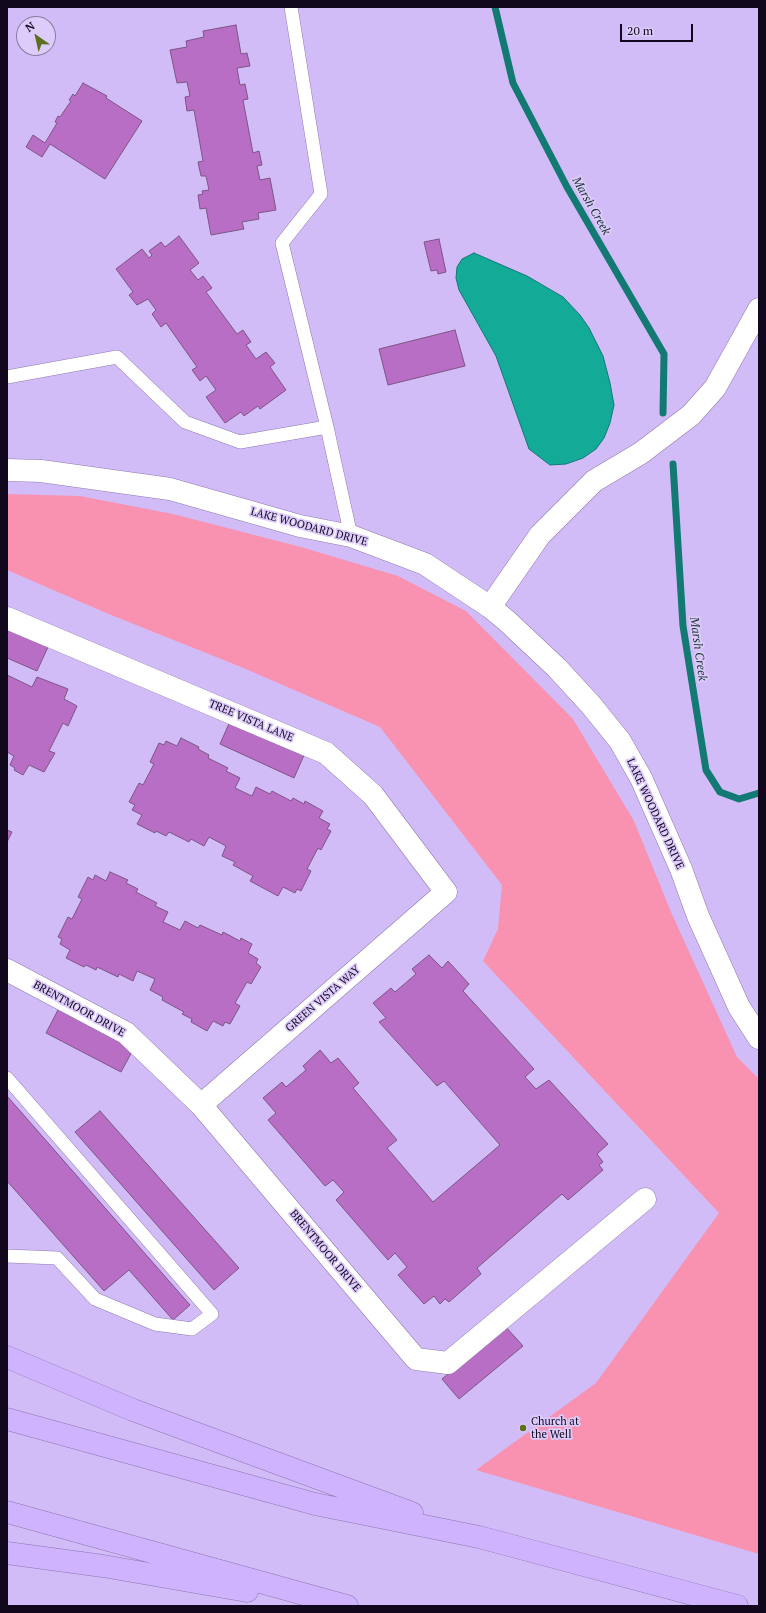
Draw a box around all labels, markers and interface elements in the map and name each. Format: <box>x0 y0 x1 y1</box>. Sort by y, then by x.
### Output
north arrow <box>16 16 56 56</box>
scale bar <box>622 16 695 42</box>
text: N <box>22 19 37 35</box>
text: 20 m <box>627 23 653 38</box>
water label: Marsh Creek <box>569 174 613 238</box>
street label: LAKE WOODARD DRIVE <box>249 505 369 549</box>
water label: Marsh Creek <box>686 616 710 682</box>
street label: TREE VISTA LANE <box>207 697 295 745</box>
street label: LAKE WOODARD DRIVE <box>624 757 686 871</box>
street label: GREEN VISTA WAY <box>283 963 363 1035</box>
street label: BRENTMOOR DRIVE <box>31 978 127 1040</box>
street label: BRENTMOOR DRIVE <box>287 1207 363 1295</box>
place label: Church at the Well <box>531 1415 579 1441</box>
marker: Church at the Well <box>518 1423 528 1433</box>

